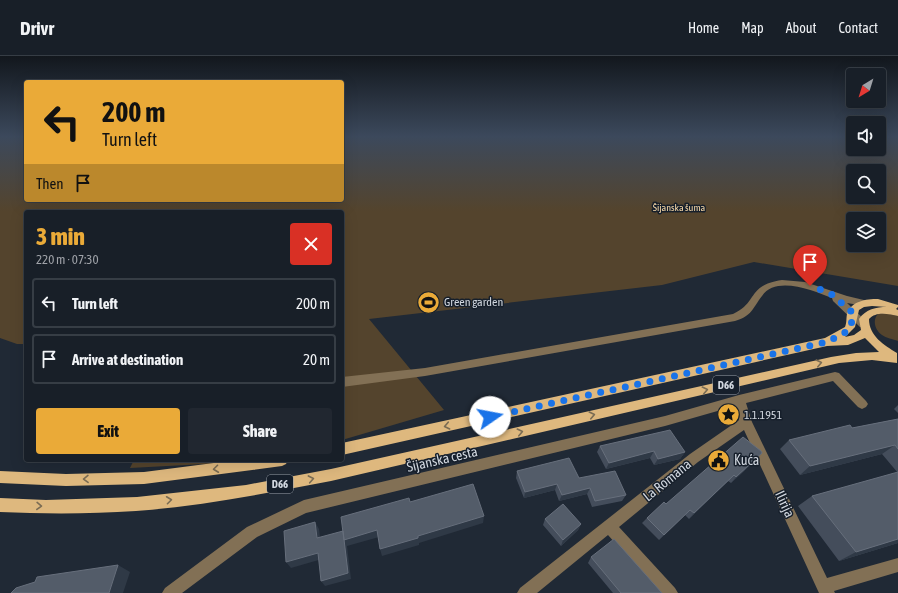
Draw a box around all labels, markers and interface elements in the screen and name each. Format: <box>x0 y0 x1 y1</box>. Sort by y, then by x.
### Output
text: Drivr <box>20 17 54 39</box>
text: Home <box>688 20 719 36</box>
text: Map <box>741 20 764 36</box>
text: About <box>786 20 817 36</box>
text: Contact <box>839 20 878 36</box>
north arrow <box>846 68 886 108</box>
map controls <box>846 68 886 252</box>
icon: left <box>36 96 88 148</box>
text: 200 m <box>102 96 165 128</box>
button: sound <box>846 116 886 156</box>
text: Turn left <box>102 129 157 150</box>
button: search <box>846 164 886 204</box>
icon: arrive <box>72 172 94 194</box>
text: Then <box>36 175 64 192</box>
park label: Šijanska šuma <box>653 202 706 213</box>
button: layers <box>846 212 886 252</box>
text: 3 min <box>36 223 85 250</box>
button: close <box>290 223 332 265</box>
pin <box>793 245 827 286</box>
icon: arrive <box>799 251 821 273</box>
text: 220 m · 07:30 <box>36 252 99 267</box>
sports icon: Green garden <box>416 289 442 315</box>
icon: left <box>38 292 60 314</box>
text: Turn left <box>72 295 118 312</box>
text: 200 m <box>296 295 330 312</box>
place label: Green garden <box>444 295 503 309</box>
icon: arrive <box>38 348 60 370</box>
text: Arrive at destination <box>72 351 183 368</box>
text: 20 m <box>303 351 330 368</box>
one-way arrow <box>816 360 822 368</box>
road number: D66 <box>713 376 739 394</box>
one-way arrow <box>701 386 708 394</box>
position arrow <box>469 396 511 438</box>
place icon: 1.1.1951 <box>716 402 742 428</box>
button: Exit <box>36 408 180 454</box>
button: Share <box>188 408 332 454</box>
place label: 1.1.1951 <box>744 408 782 422</box>
one-way arrow <box>589 412 595 420</box>
one-way arrow <box>444 422 450 430</box>
one-way arrow <box>517 428 523 436</box>
street label: Šijanska cesta <box>405 443 479 475</box>
public building icon: Kuća <box>705 447 731 473</box>
place label: Kuća <box>734 452 759 468</box>
street label: La Romana <box>640 456 694 504</box>
one-way arrow <box>213 464 219 473</box>
one-way arrow <box>83 475 89 483</box>
road number: D66 <box>267 475 293 493</box>
one-way arrow <box>308 475 314 483</box>
street label: Ilirija <box>772 488 798 520</box>
one-way arrow <box>166 496 172 505</box>
one-way arrow <box>36 502 42 511</box>

